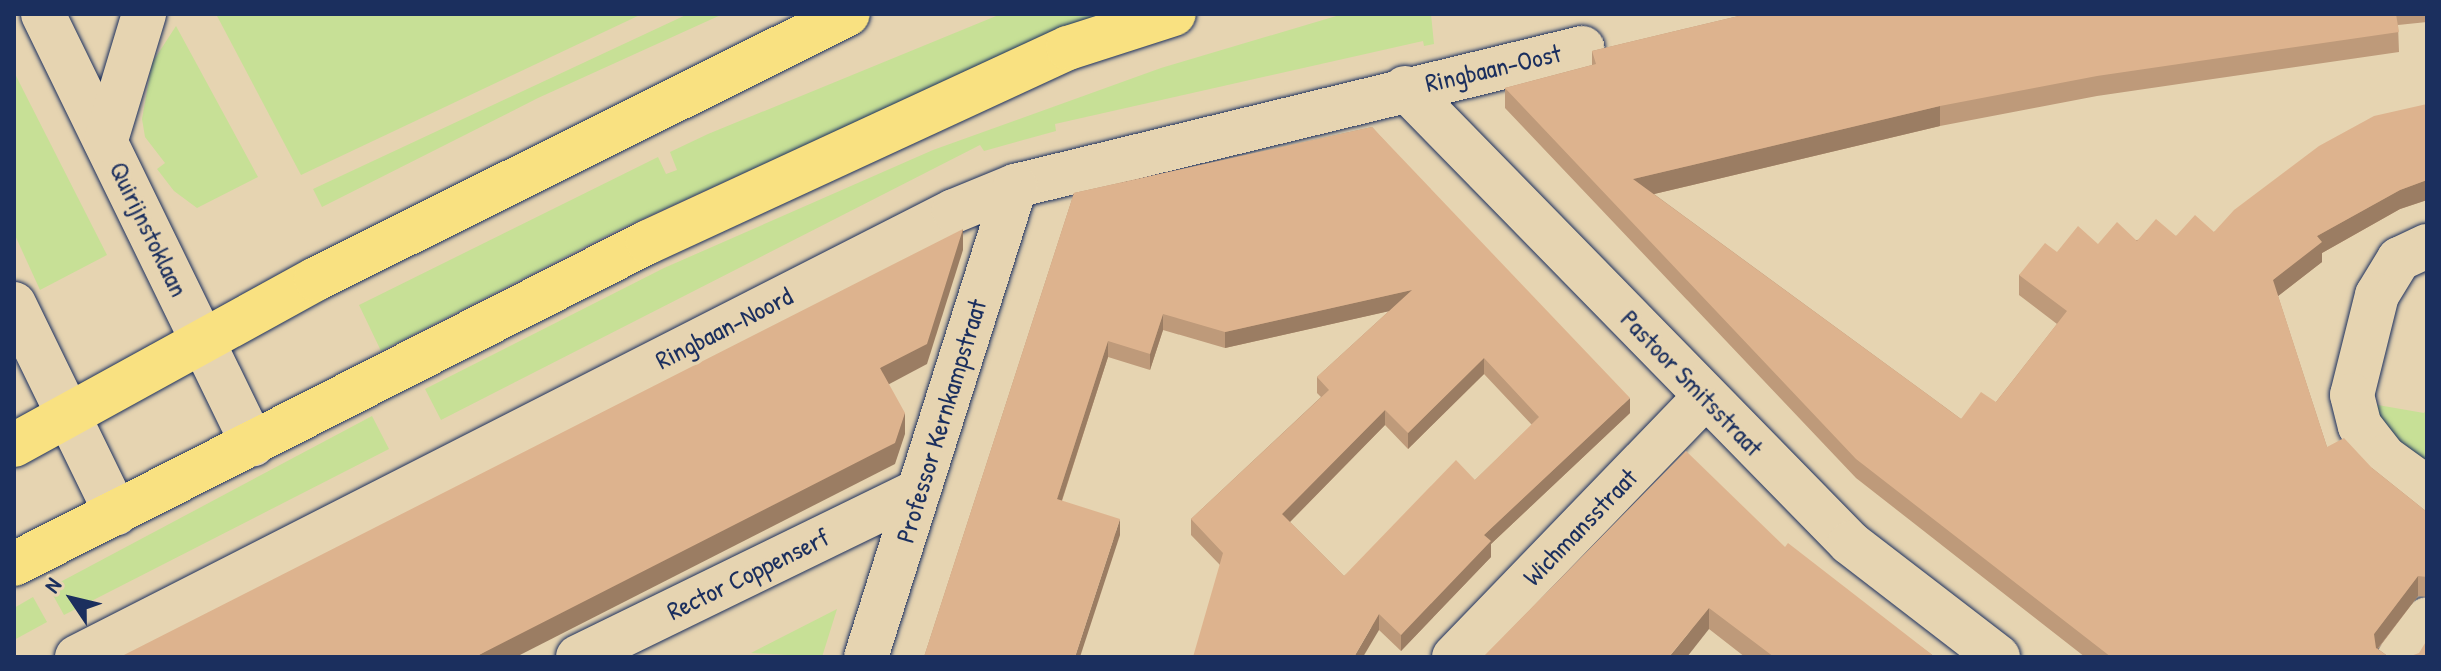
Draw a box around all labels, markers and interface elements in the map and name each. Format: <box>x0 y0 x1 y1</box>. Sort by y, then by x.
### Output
street label: Ringbaan-Oost <box>1422 37 1564 99</box>
street label: Quirijnstoklaan <box>103 156 195 302</box>
street label: Ringbaan-Noord <box>650 280 798 376</box>
street label: Professor Kernkampstraat <box>889 295 993 547</box>
street label: Pastoor Smitsstraat <box>1614 303 1770 463</box>
street label: Wichmansstraat <box>1516 462 1644 592</box>
street label: Rector Coppenserf <box>662 521 834 627</box>
north arrow <box>32 559 112 639</box>
text: N <box>37 572 68 599</box>

